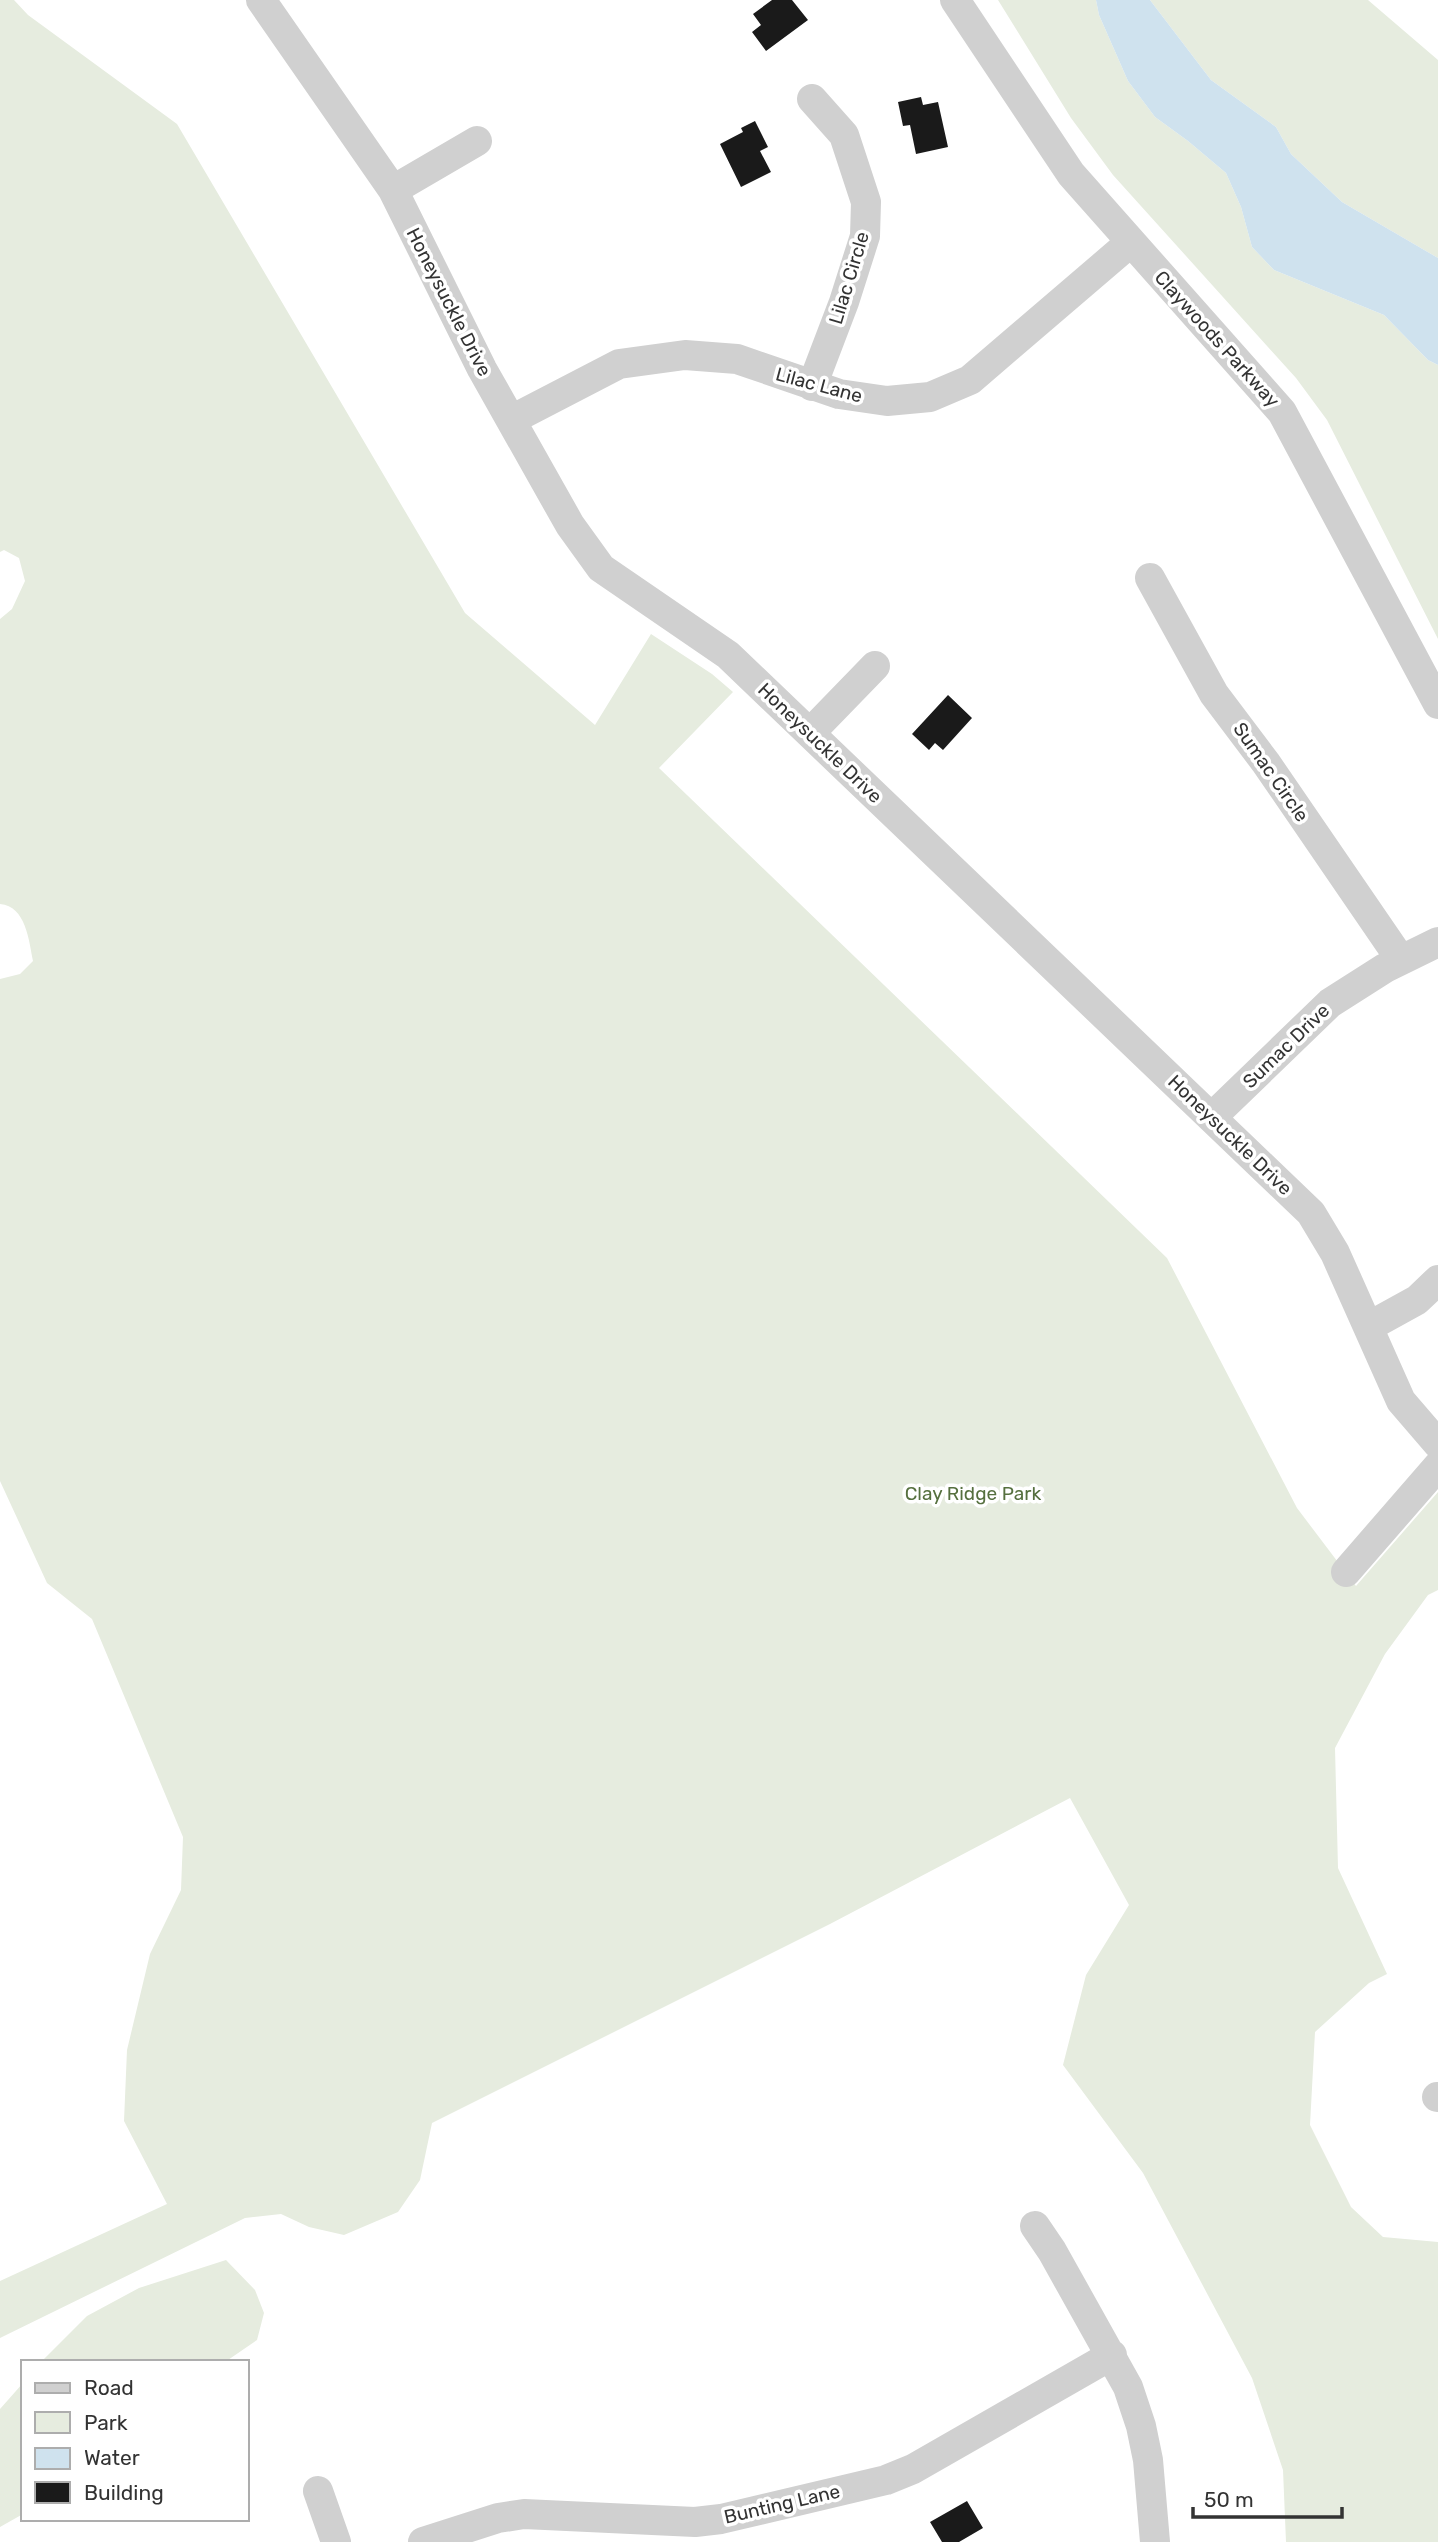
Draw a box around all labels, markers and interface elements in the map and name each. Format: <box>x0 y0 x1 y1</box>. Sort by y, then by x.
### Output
street label: Honeysuckle Drive <box>402 224 496 380</box>
street label: Lilac Circle <box>824 229 874 327</box>
street label: Claywoods Parkway <box>1150 266 1284 412</box>
street label: Lilac Lane <box>773 362 865 408</box>
street label: Honeysuckle Drive <box>753 678 887 808</box>
street label: Sumac Circle <box>1228 718 1314 826</box>
street label: Sumac Drive <box>1238 999 1334 1093</box>
street label: Honeysuckle Drive <box>1163 1070 1297 1200</box>
park label: Clay Ridge Park <box>905 1482 1042 1505</box>
legend <box>21 2360 248 2521</box>
text: Road <box>84 2375 134 2400</box>
text: Park <box>84 2410 128 2435</box>
text: Water <box>84 2445 140 2470</box>
scale bar <box>1193 2476 1342 2520</box>
street label: Bunting Lane <box>722 2479 842 2529</box>
text: Building <box>84 2480 164 2505</box>
text: 50 m <box>1204 2487 1254 2512</box>

